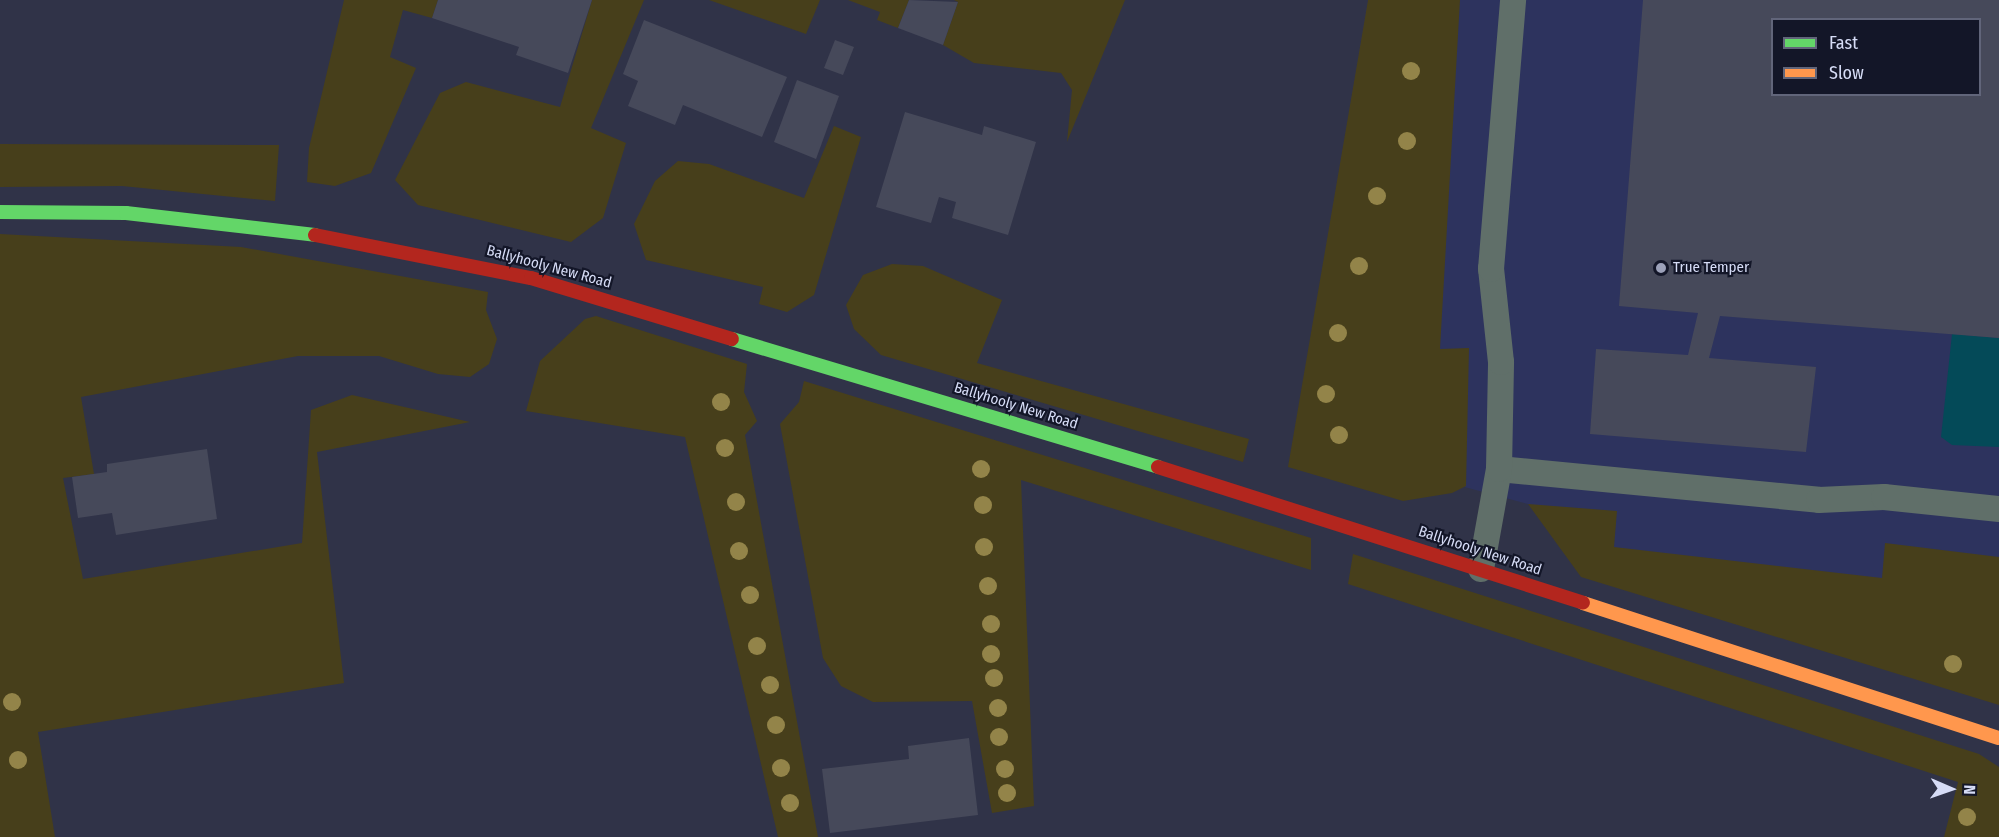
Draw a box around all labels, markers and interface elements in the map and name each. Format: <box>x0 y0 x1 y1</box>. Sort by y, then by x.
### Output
legend <box>1771 18 1981 96</box>
text: Fast <box>1829 32 1858 54</box>
text: Slow <box>1829 62 1864 84</box>
street label: Ballyhooly New Road <box>485 242 613 292</box>
place label: True Temper <box>1673 259 1749 277</box>
marker: True Temper <box>1654 261 1668 275</box>
street label: Ballyhooly New Road <box>952 379 1080 433</box>
street label: Ballyhooly New Road <box>1416 523 1544 579</box>
north arrow <box>1921 759 1981 819</box>
text: N <box>1960 785 1979 795</box>

